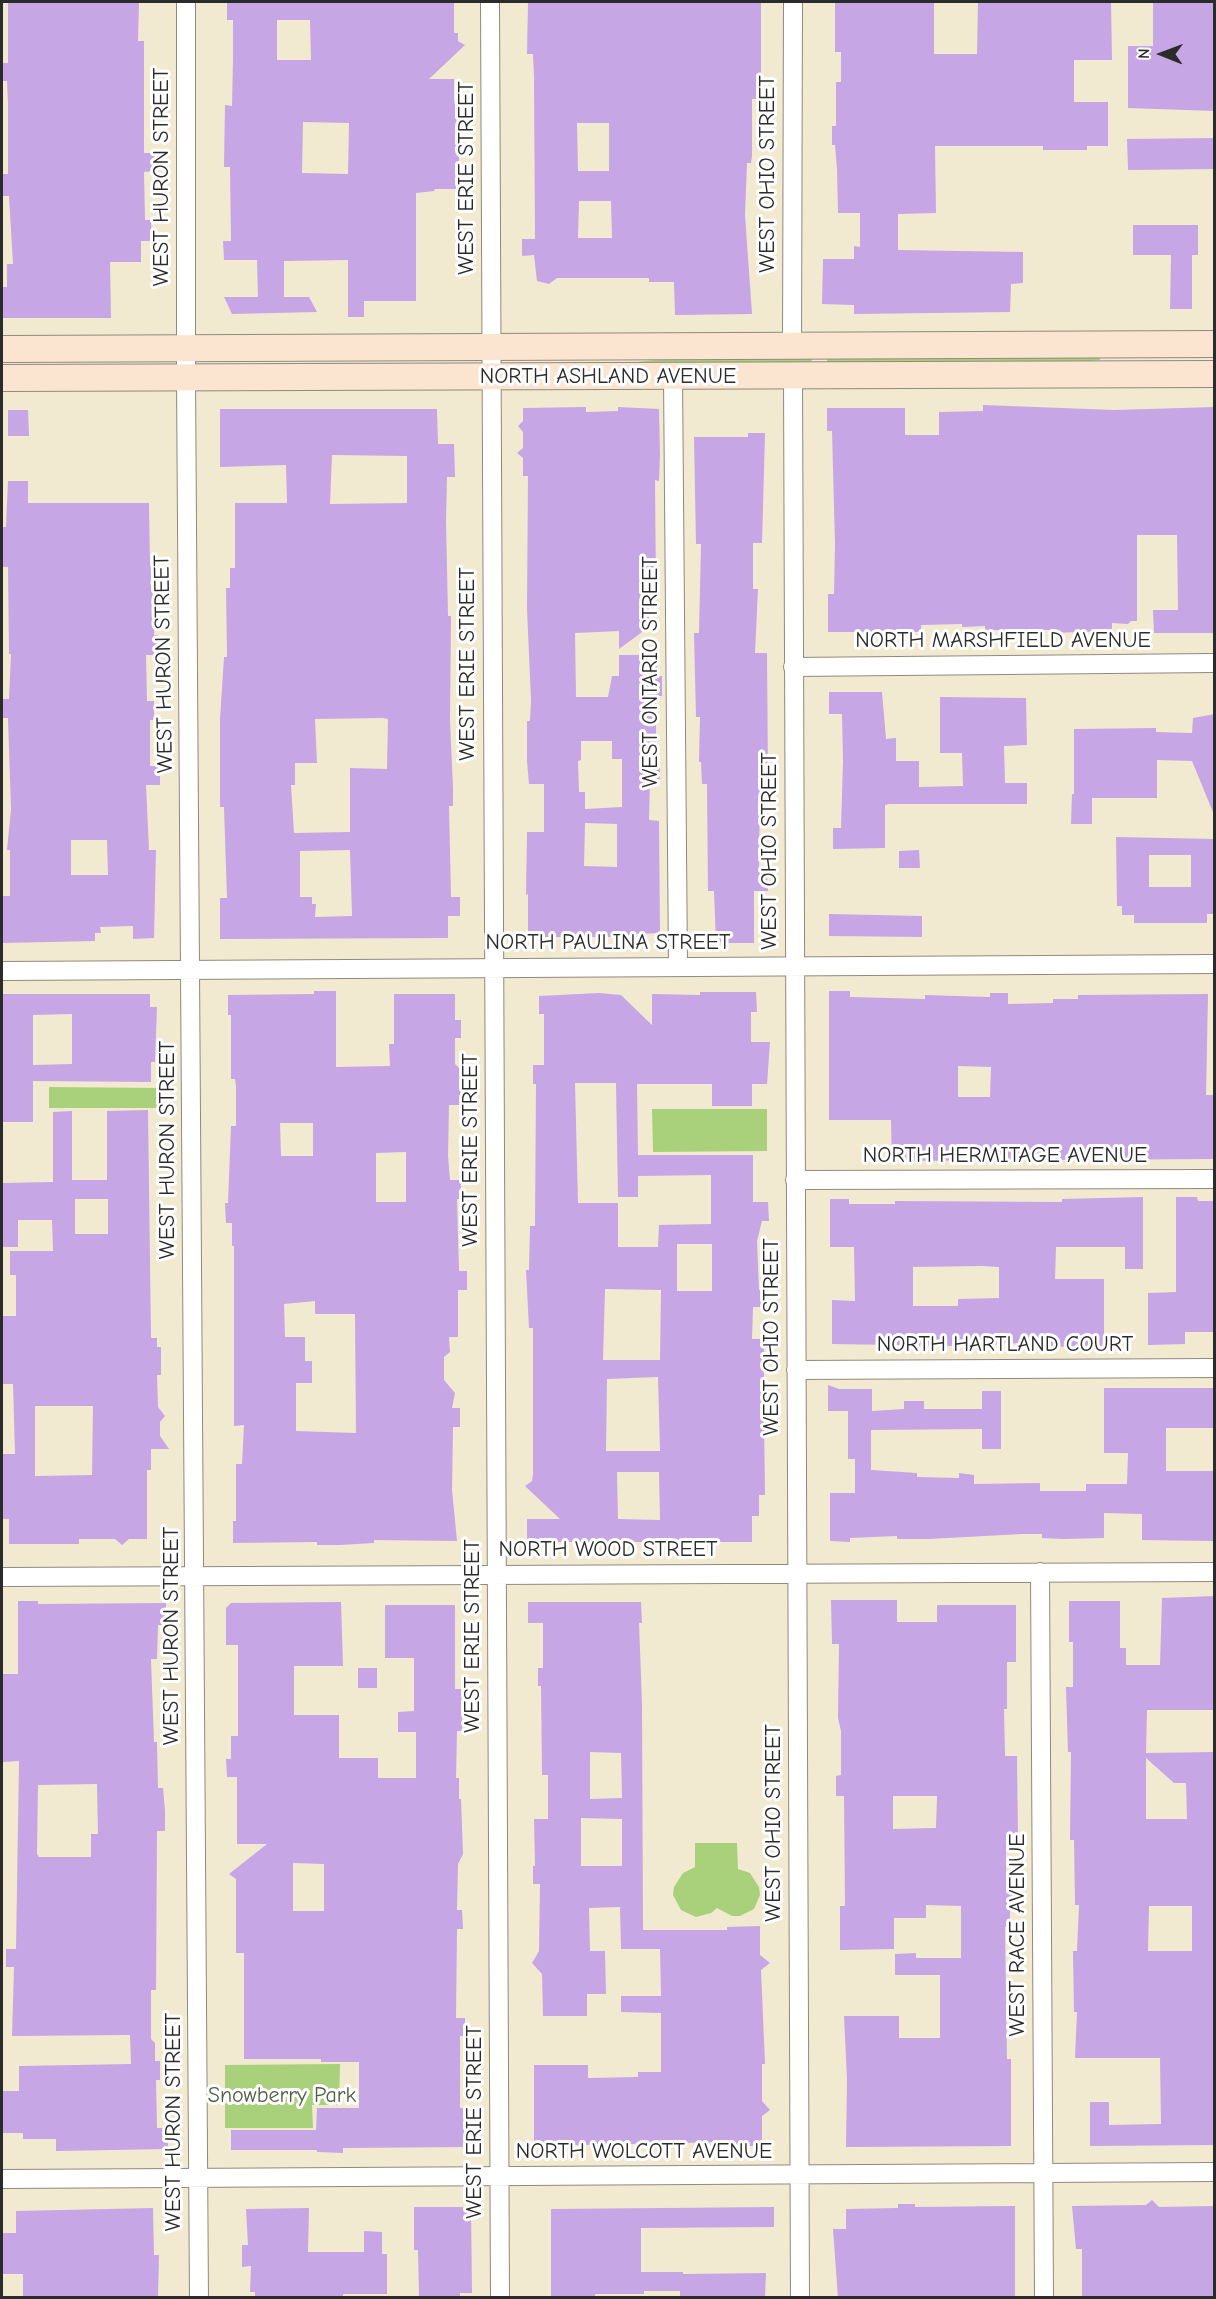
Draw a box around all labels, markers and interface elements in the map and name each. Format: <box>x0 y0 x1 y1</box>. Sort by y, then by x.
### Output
north arrow <box>1132 24 1192 84</box>
text: N <box>1135 48 1153 59</box>
street label: WEST HURON STREET <box>149 68 175 286</box>
street label: WEST OHIO STREET <box>755 75 781 273</box>
street label: WEST ERIE STREET <box>454 81 480 275</box>
street label: NORTH ASHLAND AVENUE <box>480 364 736 390</box>
street label: WEST HURON STREET <box>149 555 179 773</box>
street label: WEST ONTARIO STREET <box>638 556 664 788</box>
street label: WEST ERIE STREET <box>455 567 481 761</box>
street label: NORTH MARSHFIELD AVENUE <box>855 628 1151 654</box>
street label: WEST OHIO STREET <box>757 752 783 950</box>
street label: NORTH PAULINA STREET <box>486 930 730 956</box>
street label: WEST HURON STREET <box>155 1041 181 1259</box>
street label: WEST ERIE STREET <box>458 1053 484 1247</box>
street label: NORTH HERMITAGE AVENUE <box>863 1143 1147 1169</box>
street label: WEST OHIO STREET <box>759 1238 785 1436</box>
street label: NORTH HARTLAND COURT <box>877 1332 1133 1358</box>
street label: WEST HURON STREET <box>159 1527 185 1745</box>
street label: NORTH WOOD STREET <box>499 1537 717 1563</box>
street label: WEST ERIE STREET <box>460 1539 486 1733</box>
street label: WEST OHIO STREET <box>761 1724 787 1922</box>
street label: WEST RACE AVENUE <box>1005 1833 1031 2037</box>
street label: WEST HURON STREET <box>161 2013 187 2231</box>
street label: WEST ERIE STREET <box>462 2025 488 2219</box>
park label: Snowberry Park <box>208 2083 356 2109</box>
street label: NORTH WOLCOTT AVENUE <box>516 2139 772 2165</box>

